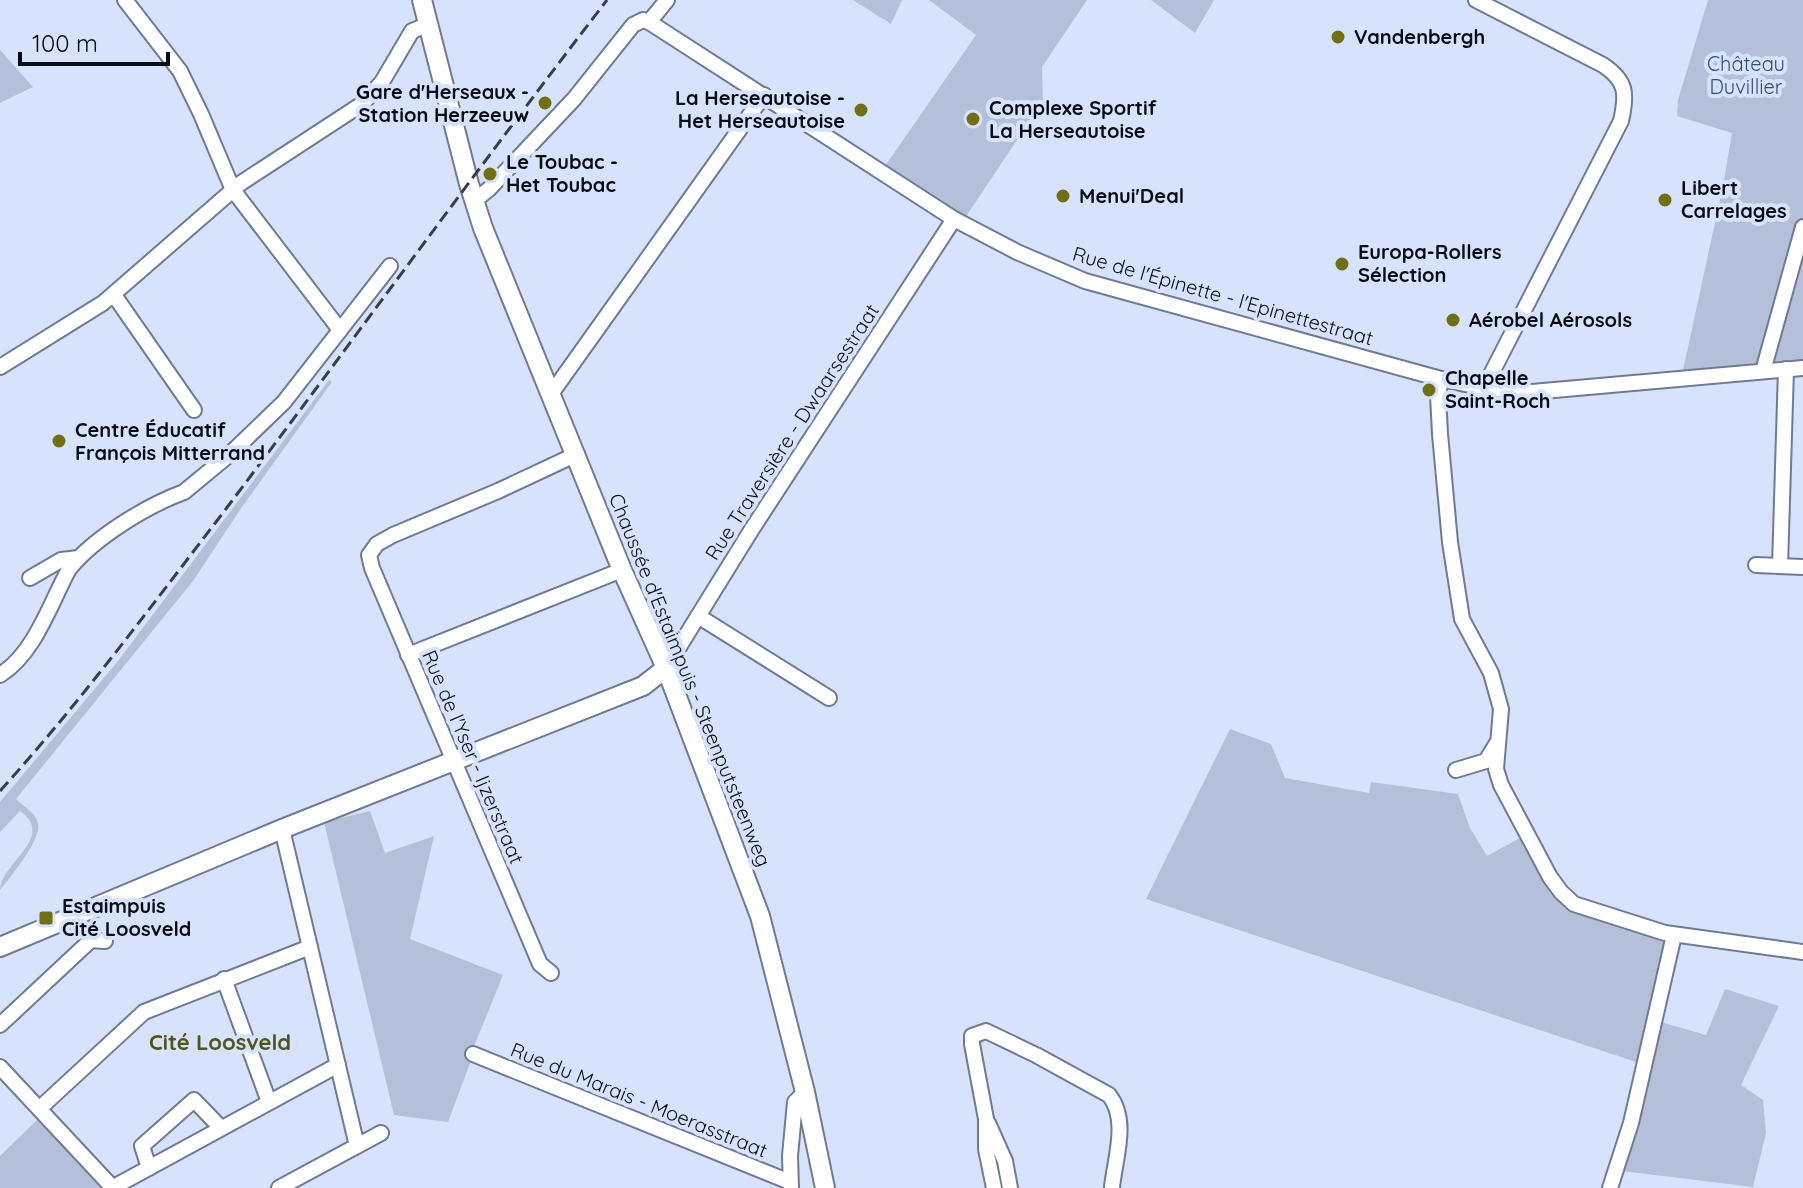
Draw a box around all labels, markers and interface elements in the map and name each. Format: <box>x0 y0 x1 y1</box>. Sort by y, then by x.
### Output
scale bar <box>20 16 168 66</box>
place label: Vandenbergh <box>1354 24 1485 49</box>
text: 100 m <box>32 28 98 58</box>
marker: Vandenbergh <box>1329 28 1347 46</box>
park label: Château Duvillier <box>1707 51 1785 99</box>
place label: Gare d'Herseaux - Station Herzeeuw <box>356 79 529 127</box>
place label: La Herseautoise - Het Herseautoise <box>675 85 845 133</box>
marker: Gare d'Herseaux - Station Herzeeuw <box>536 94 554 112</box>
place label: Complexe Sportif La Herseautoise <box>989 95 1157 143</box>
marker: La Herseautoise - Het Herseautoise <box>852 101 870 119</box>
marker: Complexe Sportif La Herseautoise <box>964 110 982 128</box>
place label: Le Toubac - Het Toubac <box>506 149 618 197</box>
marker: Le Toubac - Het Toubac <box>481 165 499 183</box>
place label: Libert Carrelages <box>1681 175 1787 223</box>
place label: Menui'Deal <box>1079 183 1184 208</box>
marker: Menui'Deal <box>1054 187 1072 205</box>
marker: Libert Carrelages <box>1656 191 1674 209</box>
place label: Europa-Rollers Sélection <box>1358 239 1502 287</box>
street label: Rue de l'Épinette - l'Epinettestraat <box>1070 241 1376 351</box>
marker: Europa-Rollers Sélection <box>1333 255 1351 273</box>
street label: Rue Traversière - Dwaarsestraat <box>699 299 884 565</box>
place label: Aérobel Aérosols <box>1469 307 1632 332</box>
marker: Aérobel Aérosols <box>1444 311 1462 329</box>
place label: Chapelle Saint-Roch <box>1445 365 1550 413</box>
marker: Chapelle Saint-Roch <box>1420 381 1438 399</box>
place label: Centre Éducatif François Mitterrand <box>75 417 265 465</box>
marker: Centre Éducatif François Mitterrand <box>50 432 68 450</box>
street label: Chaussée d'Estaimpuis - Steenputsteenweg <box>604 490 777 870</box>
street label: Rue de l'Yser - Ijzerstraat <box>417 646 530 868</box>
place label: Estaimpuis Cité Loosveld <box>62 893 191 941</box>
marker: Estaimpuis Cité Loosveld <box>37 909 55 927</box>
district label: Cité Loosveld <box>149 1028 291 1056</box>
street label: Rue du Marais - Moerasstraat <box>507 1036 772 1163</box>

